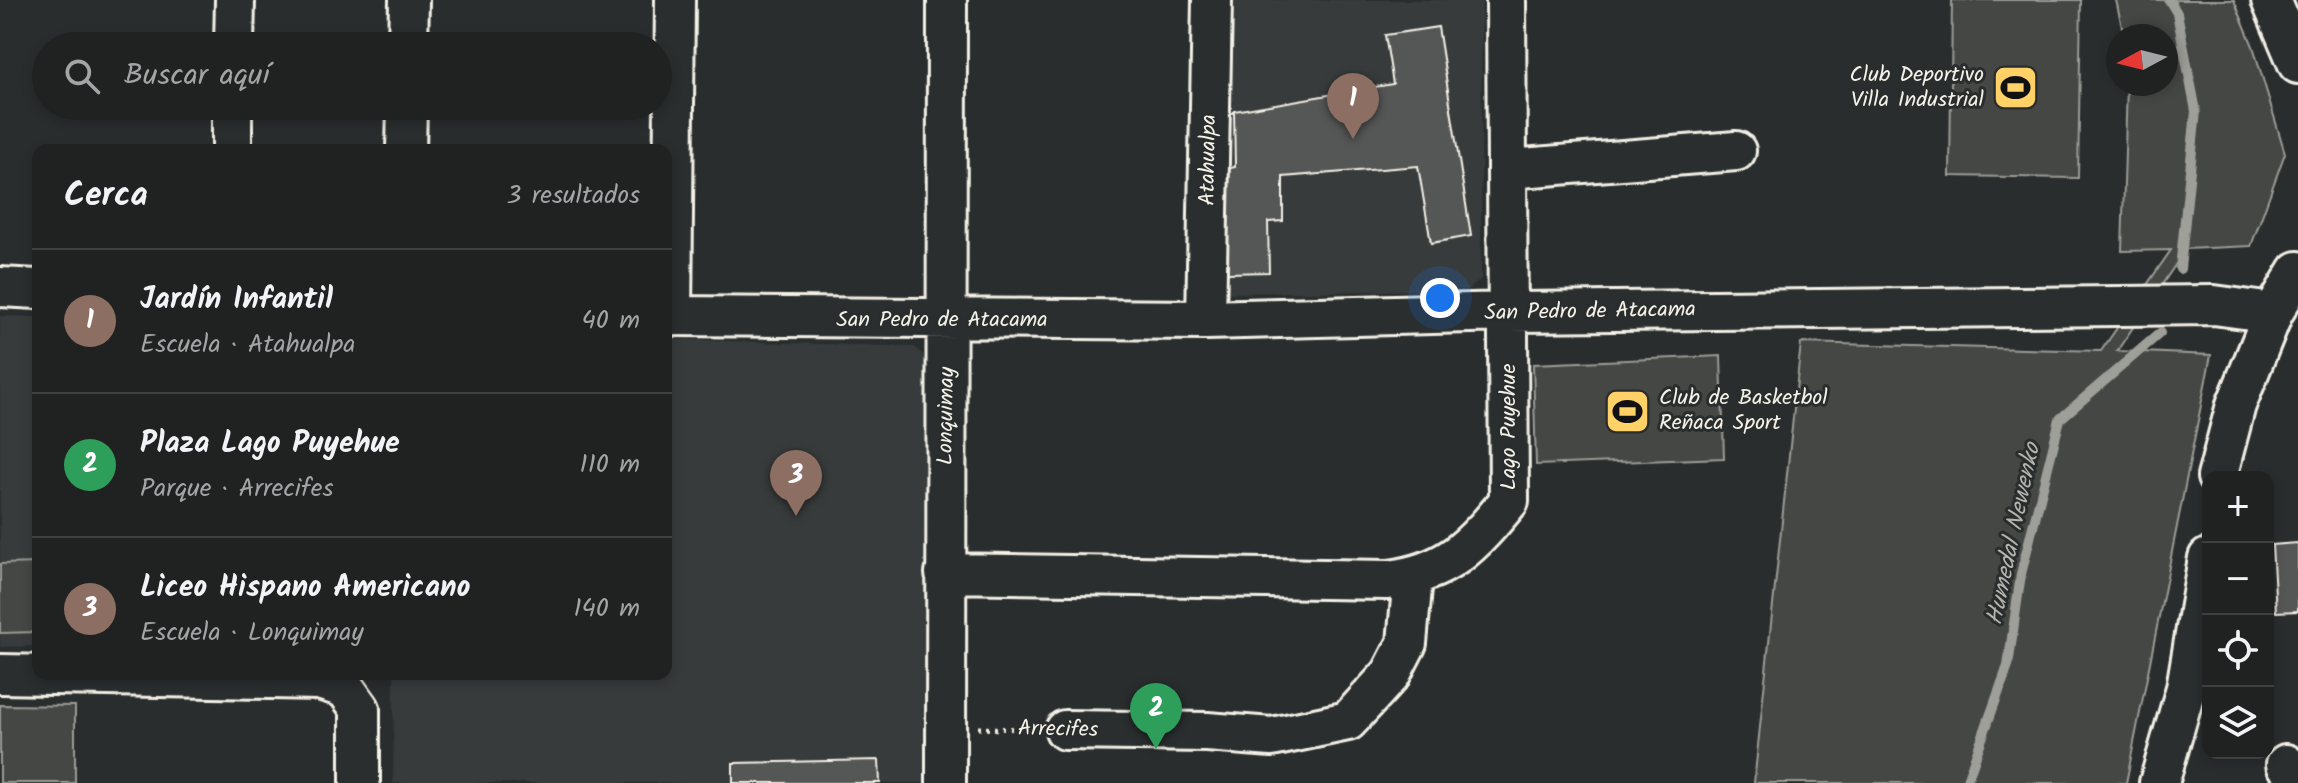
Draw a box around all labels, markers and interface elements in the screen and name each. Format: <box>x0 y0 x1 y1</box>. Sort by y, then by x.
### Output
north arrow <box>2106 24 2178 96</box>
search box <box>32 32 672 120</box>
text: Buscar aquí <box>124 52 270 100</box>
icon: search <box>60 54 104 98</box>
place label: Club Deportivo Villa Industrial <box>1850 58 1985 118</box>
sports icon: Club Deportivo Villa Industrial <box>1991 64 2039 112</box>
pin: 1 <box>1327 73 1379 139</box>
street label: Atahualpa <box>1191 114 1227 206</box>
text: Cerca <box>64 169 148 223</box>
text: 3 resultados <box>506 175 640 217</box>
text: Jardín Infantil <box>140 276 333 324</box>
your location <box>1420 278 1460 318</box>
street label: San Pedro de Atacama <box>1484 293 1696 331</box>
text: 1 <box>86 300 94 342</box>
text: 40 m <box>582 300 640 342</box>
street label: San Pedro de Atacama <box>836 303 1048 338</box>
text: Escuela · Atahualpa <box>140 324 355 366</box>
street label: Lago Puyehue <box>1492 364 1527 490</box>
street label: Lonquimay <box>929 366 965 465</box>
place label: Club de Basketbol Reñaca Sport <box>1659 381 1828 441</box>
sports icon: Club de Basketbol Reñaca Sport <box>1604 387 1652 435</box>
text: Plaza Lago Puyehue <box>140 420 400 468</box>
water label: Humedal Newenko <box>1976 437 2053 629</box>
text: 2 <box>82 444 98 486</box>
text: 110 m <box>580 444 640 486</box>
pin: 3 <box>770 450 822 516</box>
text: Parque · Arrecifes <box>140 468 334 510</box>
map controls <box>2202 471 2274 759</box>
button: + <box>2202 471 2274 543</box>
button: − <box>2202 543 2274 615</box>
text: Liceo Hispano Americano <box>140 564 470 612</box>
text: 3 <box>83 588 97 630</box>
text: 140 m <box>573 588 640 630</box>
text: Escuela · Lonquimay <box>140 612 364 654</box>
button: locate <box>2202 615 2274 687</box>
pin: 2 <box>1130 683 1182 749</box>
button: layers <box>2202 687 2274 759</box>
street label: Arrecifes <box>1017 712 1099 748</box>

